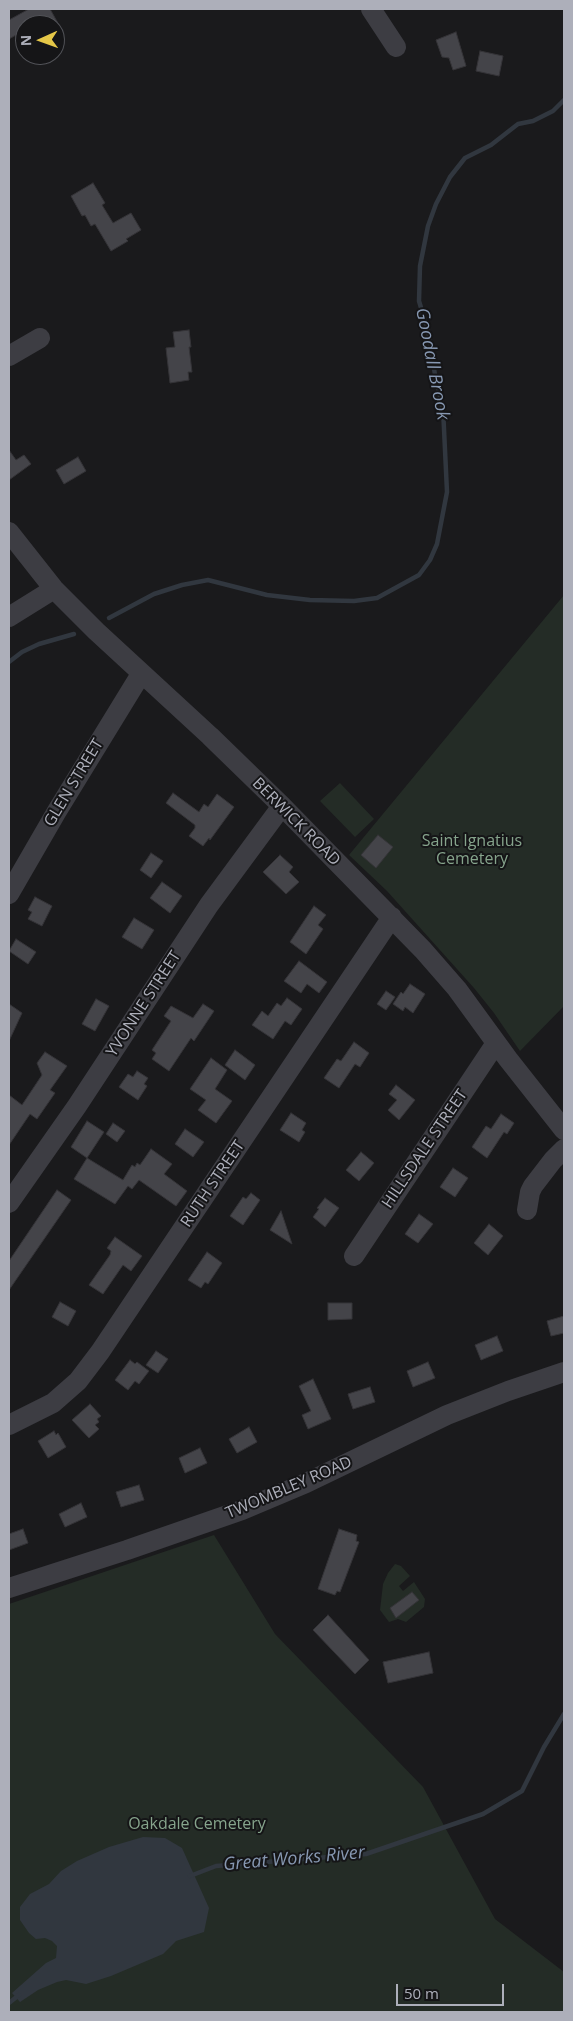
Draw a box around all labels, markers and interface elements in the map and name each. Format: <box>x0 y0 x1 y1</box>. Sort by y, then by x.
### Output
north arrow <box>15 15 65 65</box>
text: N <box>16 34 35 47</box>
water label: Goodall Brook <box>411 306 453 422</box>
street label: GLEN STREET <box>40 736 108 830</box>
street label: BERWICK ROAD <box>248 774 344 870</box>
park label: Saint Ignatius Cemetery <box>422 831 522 869</box>
street label: YVONNE STREET <box>103 948 185 1060</box>
street label: HILLSDALE STREET <box>378 1086 472 1212</box>
street label: RUTH STREET <box>177 1137 249 1231</box>
street label: TWOMBLEY ROAD <box>223 1453 355 1523</box>
park label: Oakdale Cemetery <box>128 1814 266 1834</box>
water label: Great Works River <box>222 1842 366 1876</box>
scale bar <box>398 1974 506 2006</box>
text: 50 m <box>404 1983 439 2003</box>

